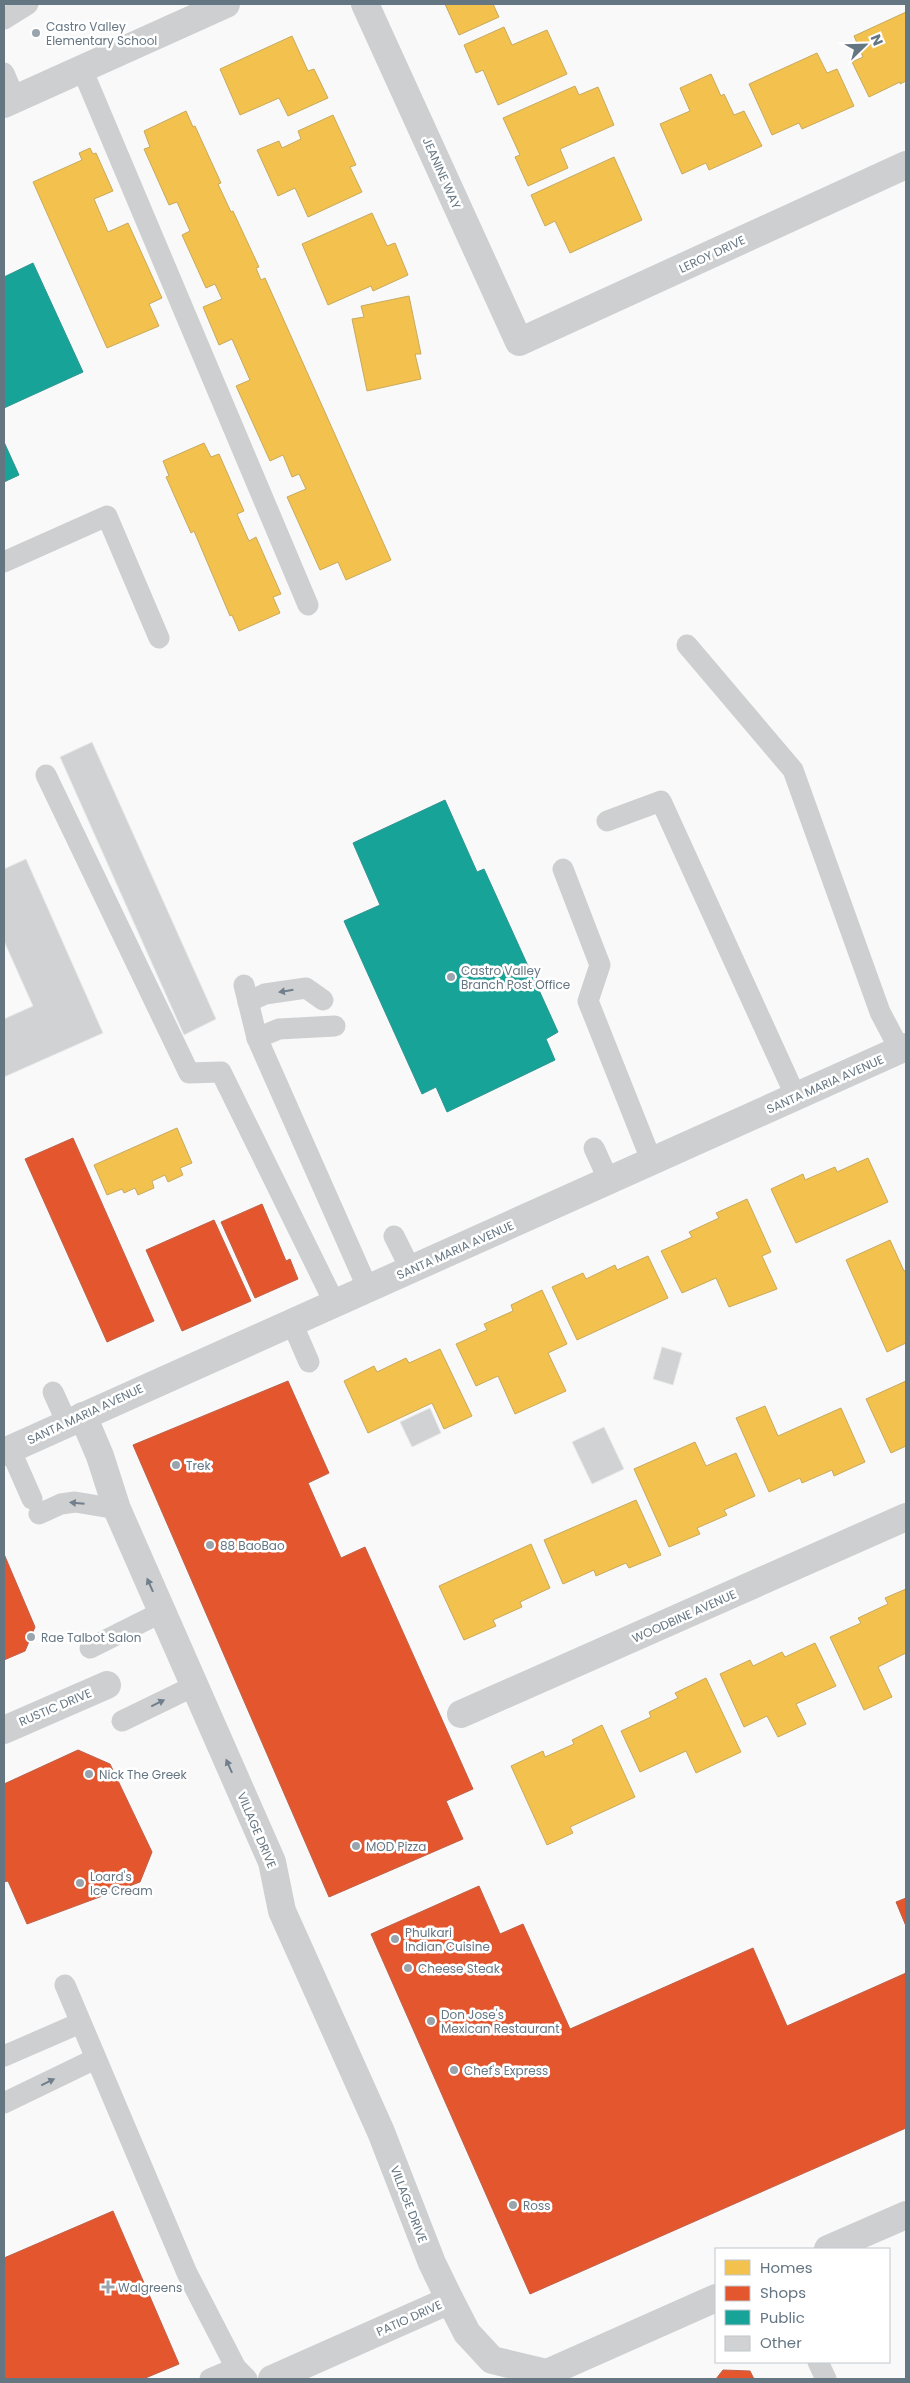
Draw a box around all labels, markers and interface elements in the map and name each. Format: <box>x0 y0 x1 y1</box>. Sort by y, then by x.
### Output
place label: Castro Valley Elementary School <box>46 18 157 49</box>
north arrow <box>840 20 890 70</box>
marker: Castro Valley Elementary School <box>30 27 42 39</box>
text: N <box>866 31 888 49</box>
street label: JEANINE WAY <box>419 135 465 211</box>
street label: LEROY DRIVE <box>676 231 748 277</box>
place label: Castro Valley Branch Post Office <box>461 962 570 993</box>
marker: Castro Valley Branch Post Office <box>445 971 457 983</box>
one-way arrow <box>278 987 294 995</box>
street label: SANTA MARIA AVENUE <box>764 1051 886 1117</box>
street label: SANTA MARIA AVENUE <box>394 1217 516 1283</box>
street label: SANTA MARIA AVENUE <box>24 1380 146 1448</box>
place label: Trek <box>186 1457 211 1474</box>
marker: Trek <box>170 1459 182 1471</box>
one-way arrow <box>68 1499 84 1507</box>
place label: 88 BaoBao <box>220 1537 285 1554</box>
marker: 88 BaoBao <box>204 1539 216 1551</box>
one-way arrow <box>145 1578 153 1592</box>
street label: WOODBINE AVENUE <box>629 1585 739 1647</box>
place label: Rae Talbot Salon <box>41 1629 141 1646</box>
marker: Rae Talbot Salon <box>25 1631 37 1643</box>
street label: RUSTIC DRIVE <box>16 1684 94 1730</box>
one-way arrow <box>151 1699 165 1707</box>
one-way arrow <box>225 1759 233 1773</box>
place label: Nick The Greek <box>99 1766 188 1783</box>
marker: Nick The Greek <box>83 1768 95 1780</box>
street label: VILLAGE DRIVE <box>233 1789 281 1871</box>
place label: MOD Pizza <box>366 1838 426 1855</box>
marker: MOD Pizza <box>350 1840 362 1852</box>
place label: Loard's Ice Cream <box>90 1868 153 1899</box>
marker: Loard's Ice Cream <box>74 1877 86 1889</box>
place label: Phulkari Indian Cuisine <box>405 1924 490 1955</box>
marker: Phulkari Indian Cuisine <box>389 1933 401 1945</box>
place label: Cheese Steak <box>418 1960 501 1977</box>
marker: Cheese Steak <box>402 1962 414 1974</box>
place label: Don Jose's Mexican Restaurant <box>441 2006 560 2037</box>
marker: Don Jose's Mexican Restaurant <box>425 2015 437 2027</box>
place label: Chef's Express <box>464 2062 548 2079</box>
marker: Chef's Express <box>448 2064 460 2076</box>
one-way arrow <box>41 2078 55 2086</box>
street label: VILLAGE DRIVE <box>387 2163 431 2245</box>
place label: Ross <box>523 2197 551 2214</box>
marker: Ross <box>507 2199 519 2211</box>
legend <box>715 2248 890 2363</box>
text: Homes <box>760 2257 813 2278</box>
place label: Walgreens <box>118 2279 182 2296</box>
marker: Walgreens <box>102 2281 114 2293</box>
text: Shops <box>760 2282 806 2303</box>
street label: PATIO DRIVE <box>374 2296 444 2340</box>
text: Public <box>760 2307 805 2328</box>
text: Other <box>760 2332 802 2353</box>

